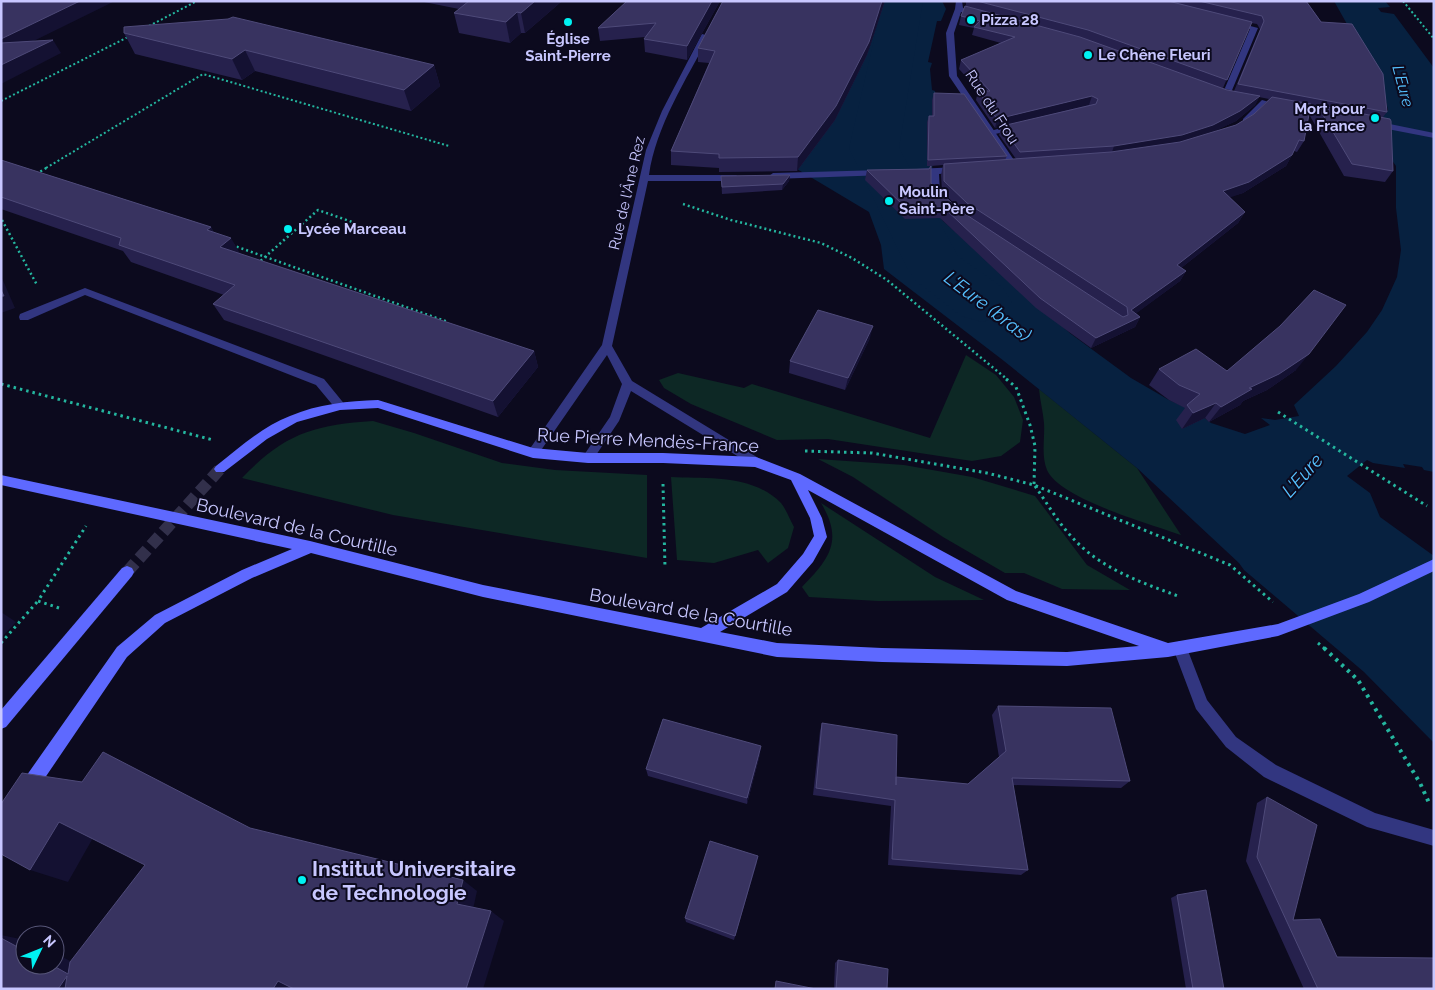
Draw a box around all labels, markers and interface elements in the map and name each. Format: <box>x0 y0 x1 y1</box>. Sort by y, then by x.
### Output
place label: Pizza 28 <box>981 11 1039 29</box>
marker: Pizza 28 <box>965 14 977 26</box>
marker: Église Saint-Pierre <box>562 16 574 28</box>
place label: Église Saint-Pierre <box>525 30 611 65</box>
place label: Le Chêne Fleuri <box>1098 46 1211 64</box>
marker: Le Chêne Fleuri <box>1082 49 1094 61</box>
water label: L'Eure <box>1388 63 1418 109</box>
street label: Rue du Frou <box>961 67 1023 147</box>
place label: Mort pour la France <box>1294 100 1365 135</box>
marker: Mort pour la France <box>1369 112 1381 124</box>
street label: Rue de l'Âne Rez <box>605 134 649 252</box>
place label: Moulin Saint-Père <box>899 183 975 218</box>
marker: Moulin Saint-Père <box>883 195 895 207</box>
place label: Lycée Marceau <box>298 220 406 238</box>
marker: Lycée Marceau <box>282 223 294 235</box>
water label: L'Eure (bras) <box>940 266 1036 346</box>
street label: Rue Pierre Mendès-France <box>536 424 760 456</box>
water label: L'Eure <box>1277 449 1327 501</box>
street label: Boulevard de la Courtille <box>194 494 400 560</box>
street label: Boulevard de la Courtille <box>588 584 795 640</box>
place label: Institut Universitaire de Technologie <box>312 856 516 905</box>
marker: Institut Universitaire de Technologie <box>296 874 308 886</box>
north arrow <box>15 925 65 975</box>
text: N <box>40 932 59 950</box>

